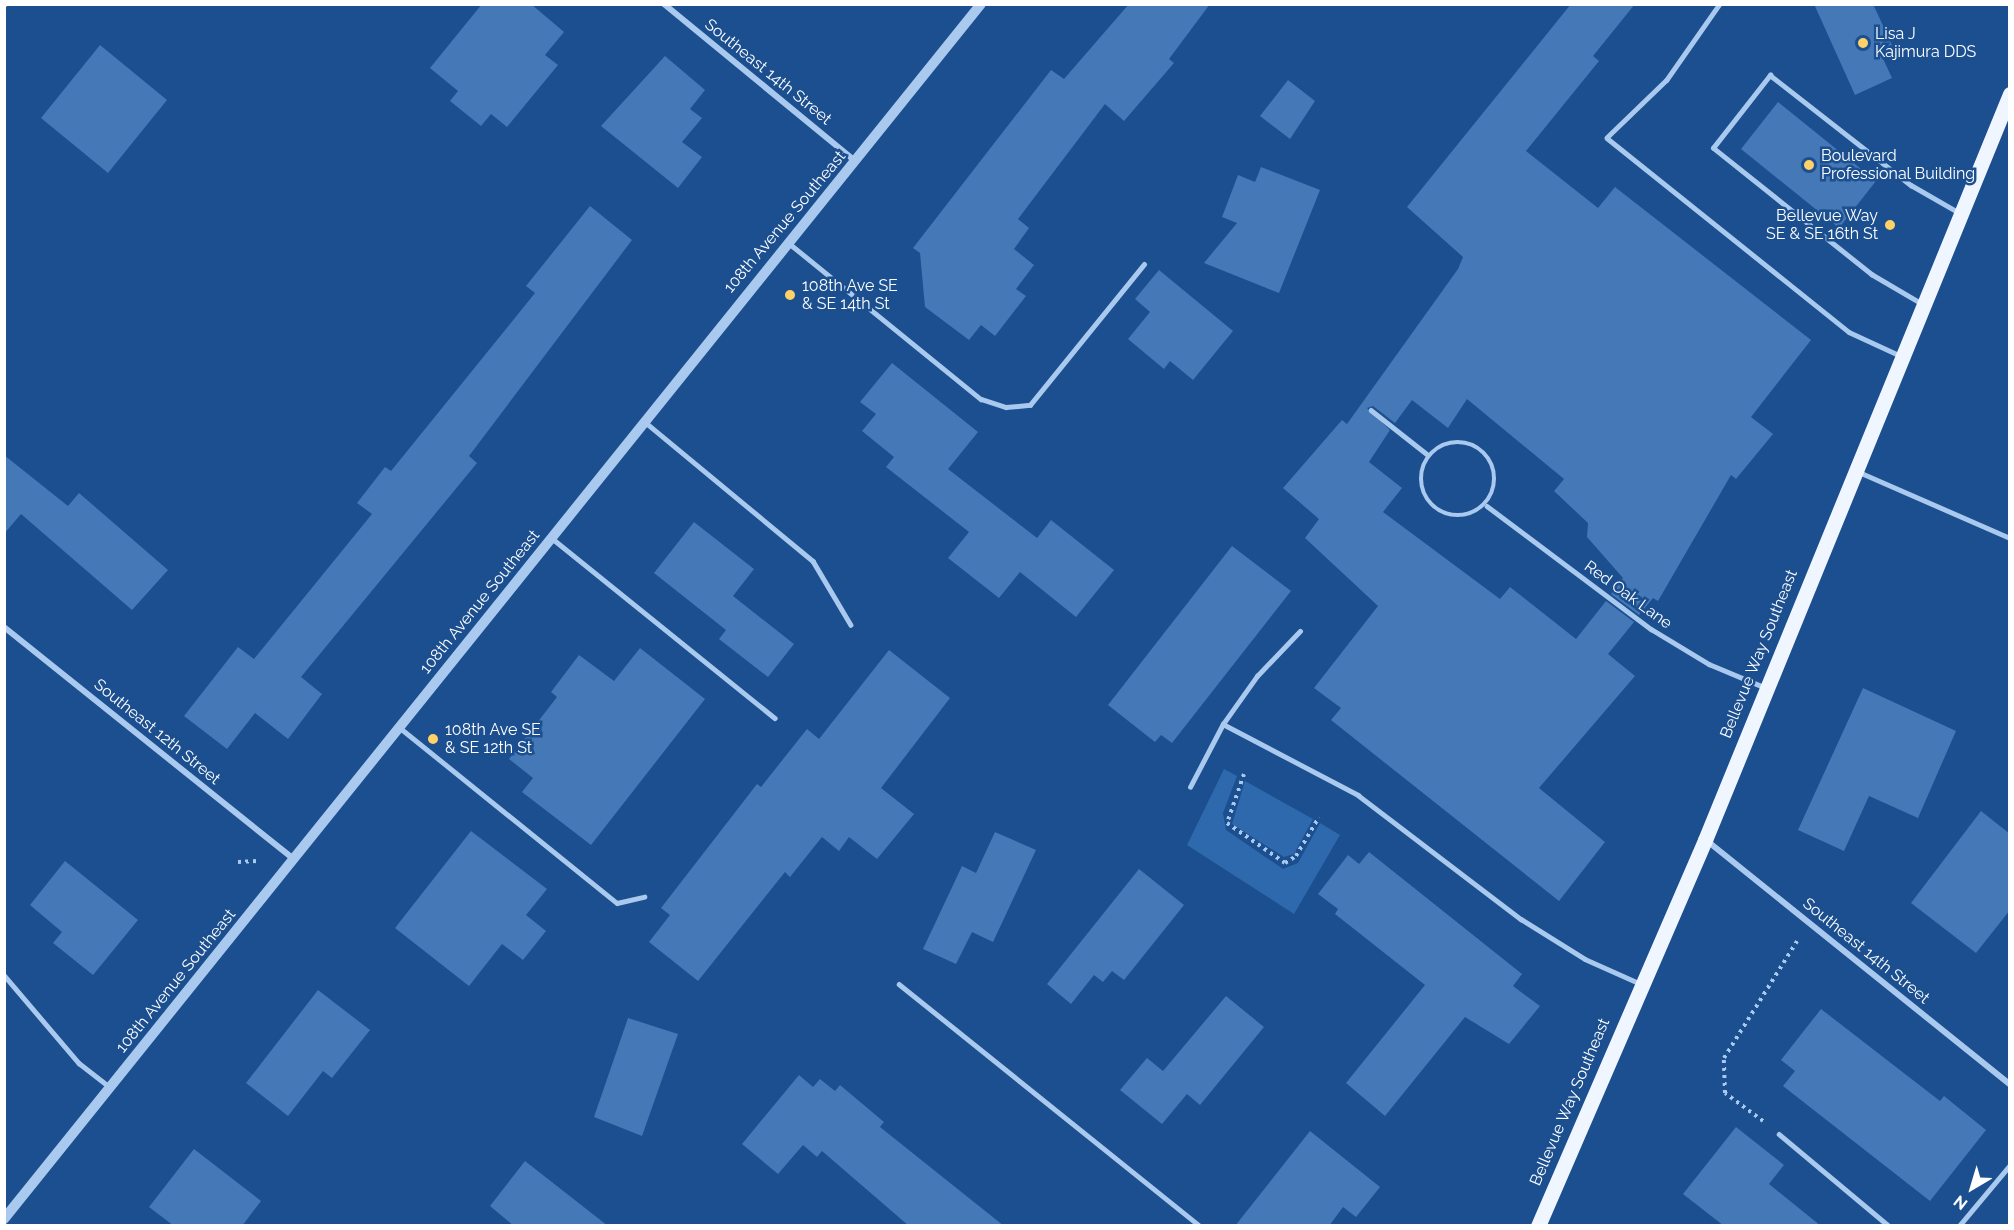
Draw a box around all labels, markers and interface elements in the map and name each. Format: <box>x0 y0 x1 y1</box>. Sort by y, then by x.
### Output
street label: Southeast 14th Street <box>701 15 835 129</box>
place label: Lisa J Kajimura DDS <box>1875 24 1976 62</box>
marker: Lisa J Kajimura DDS <box>1856 36 1870 50</box>
place label: Boulevard Professional Building <box>1821 146 1976 184</box>
street label: 108th Avenue Southeast <box>720 147 850 297</box>
marker: Boulevard Professional Building <box>1802 158 1816 172</box>
place label: Bellevue Way SE & SE 16th St <box>1766 206 1878 244</box>
marker: Bellevue Way SE & SE 16th St <box>1883 218 1897 232</box>
place label: 108th Ave SE & SE 14th St <box>802 276 898 314</box>
marker: 108th Ave SE & SE 14th St <box>783 288 797 302</box>
street label: 108th Avenue Southeast <box>416 526 544 678</box>
street label: Red Oak Lane <box>1580 557 1676 633</box>
street label: Bellevue Way Southeast <box>1716 566 1802 742</box>
street label: Southeast 12th Street <box>90 675 224 789</box>
place label: 108th Ave SE & SE 12th St <box>445 720 541 758</box>
marker: 108th Ave SE & SE 12th St <box>426 732 440 746</box>
street label: Southeast 14th Street <box>1799 894 1933 1008</box>
street label: 108th Avenue Southeast <box>112 905 240 1057</box>
street label: Bellevue Way Southeast <box>1526 1015 1614 1189</box>
north arrow <box>1942 1158 2002 1218</box>
text: N <box>1950 1191 1971 1214</box>

